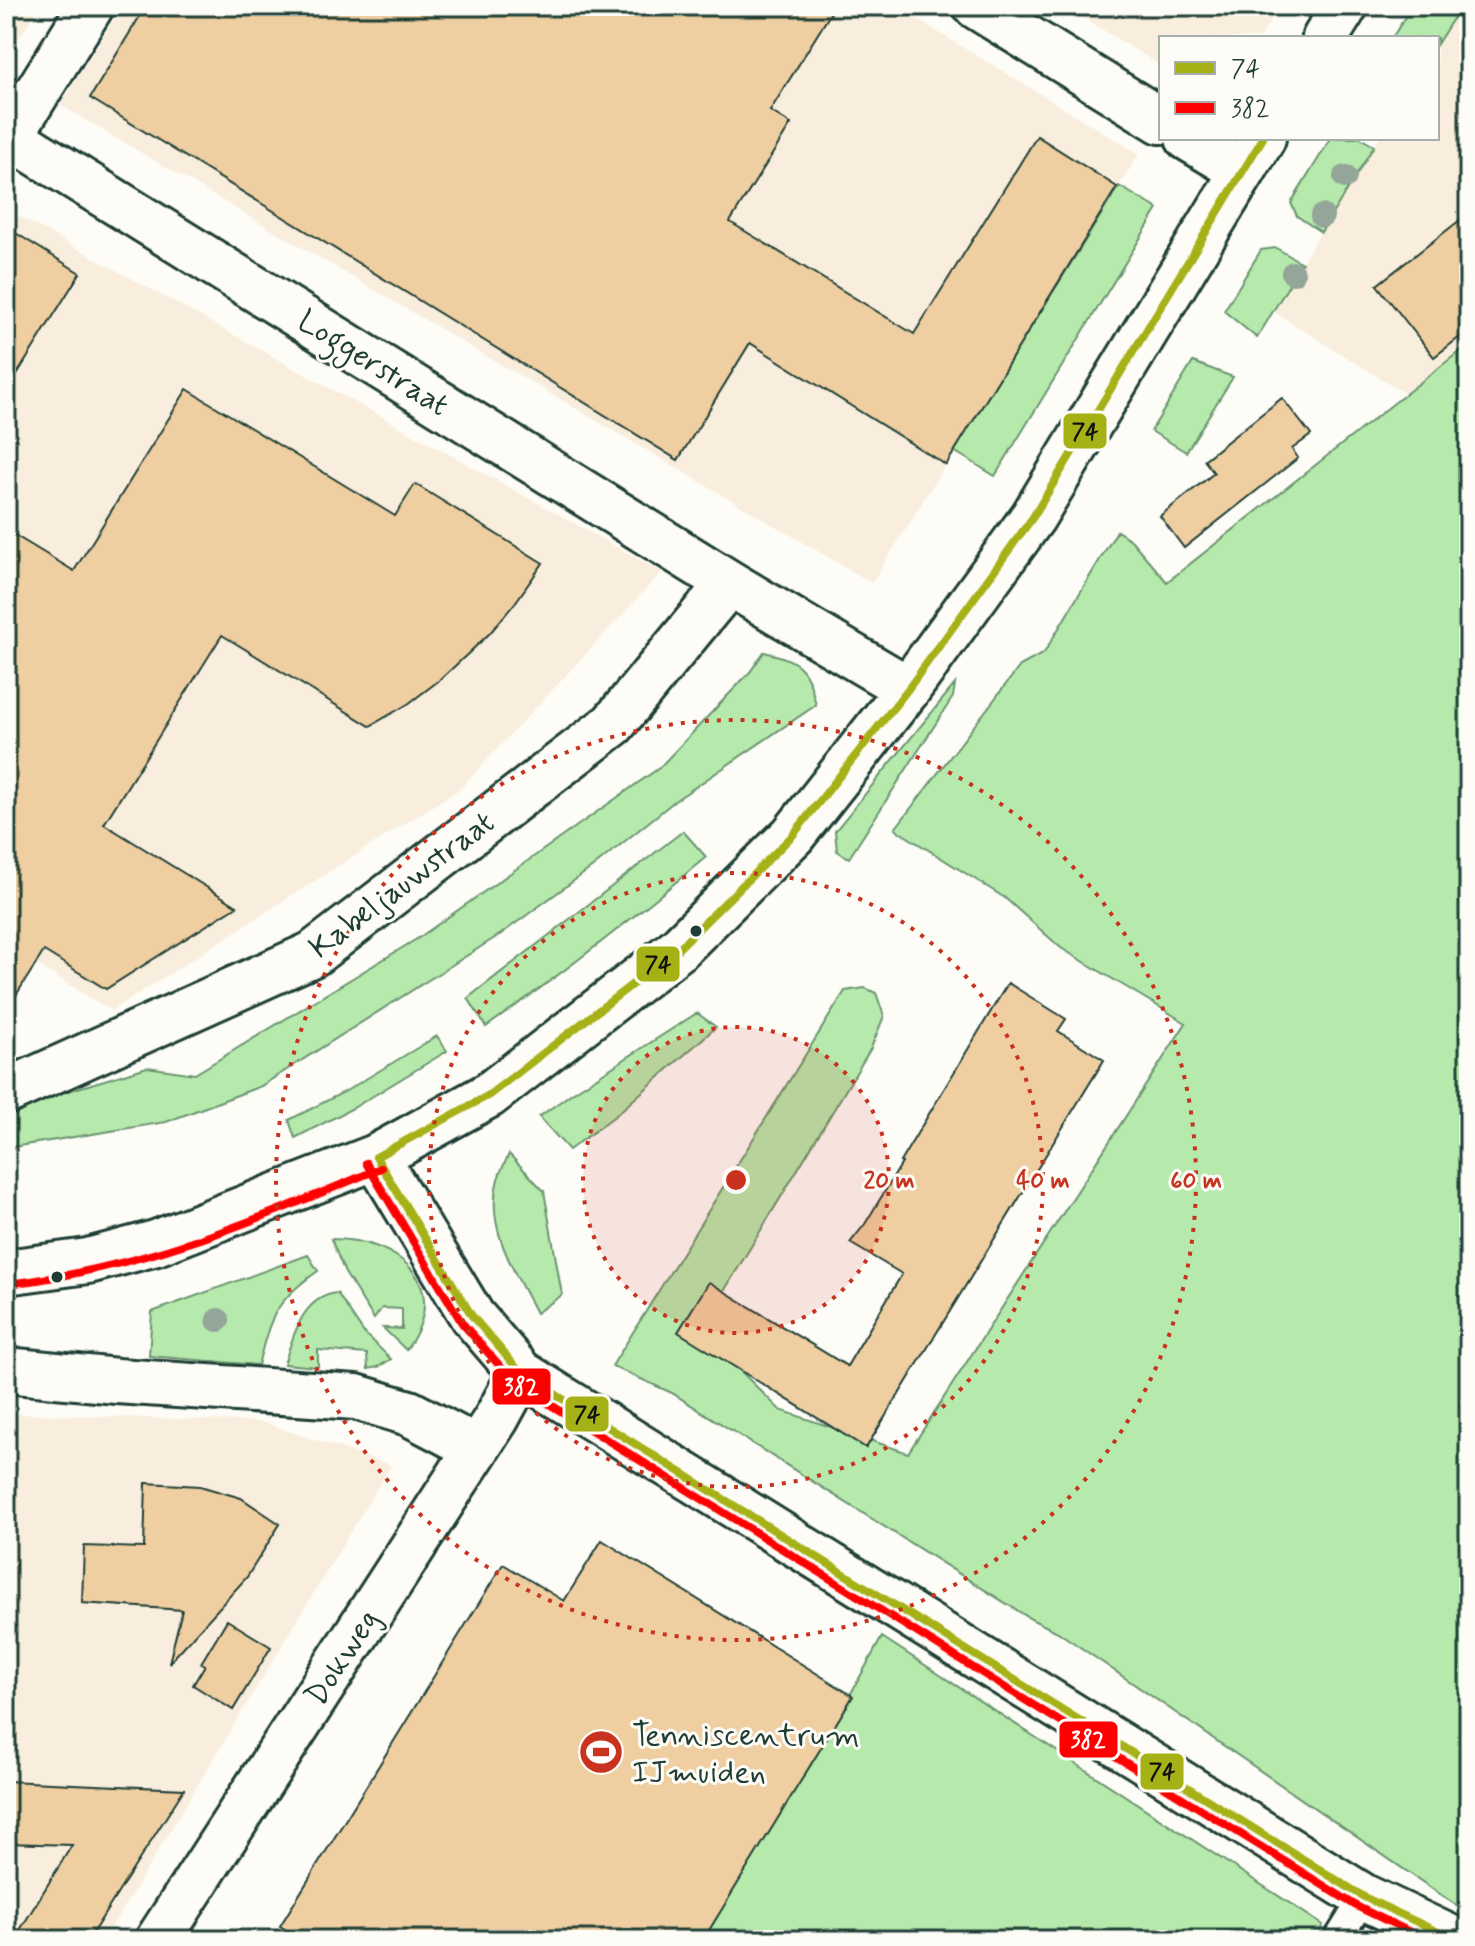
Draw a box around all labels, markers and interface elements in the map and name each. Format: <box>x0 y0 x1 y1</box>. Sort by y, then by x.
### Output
legend <box>1159 36 1439 140</box>
text: 74 <box>1231 54 1260 85</box>
text: 382 <box>1231 94 1269 125</box>
street label: Loggerstraat <box>288 301 457 429</box>
line badge: 74 <box>1062 412 1108 450</box>
text: 74 <box>1072 419 1099 447</box>
street label: Kabeljauwstraat <box>301 802 503 969</box>
unlabelled marker <box>688 923 704 939</box>
line badge: 74 <box>635 945 681 983</box>
text: 74 <box>645 952 672 980</box>
centre of rings <box>722 1166 750 1194</box>
text: 20 m <box>863 1166 915 1197</box>
text: 40 m <box>1016 1166 1070 1197</box>
text: 60 m <box>1170 1166 1222 1197</box>
unlabelled marker <box>49 1269 65 1285</box>
line badge: 382 <box>491 1367 552 1406</box>
text: 382 <box>503 1374 539 1402</box>
line badge: 74 <box>564 1395 610 1433</box>
text: 74 <box>574 1402 601 1430</box>
street label: Dokweg <box>296 1602 390 1715</box>
place label: Tenniscentrum IJmuiden <box>632 1715 860 1794</box>
line badge: 382 <box>1058 1720 1119 1759</box>
text: 382 <box>1070 1727 1106 1755</box>
sports icon: Tenniscentrum IJmuiden <box>577 1728 625 1776</box>
line badge: 74 <box>1139 1752 1185 1791</box>
text: 74 <box>1149 1759 1176 1787</box>

